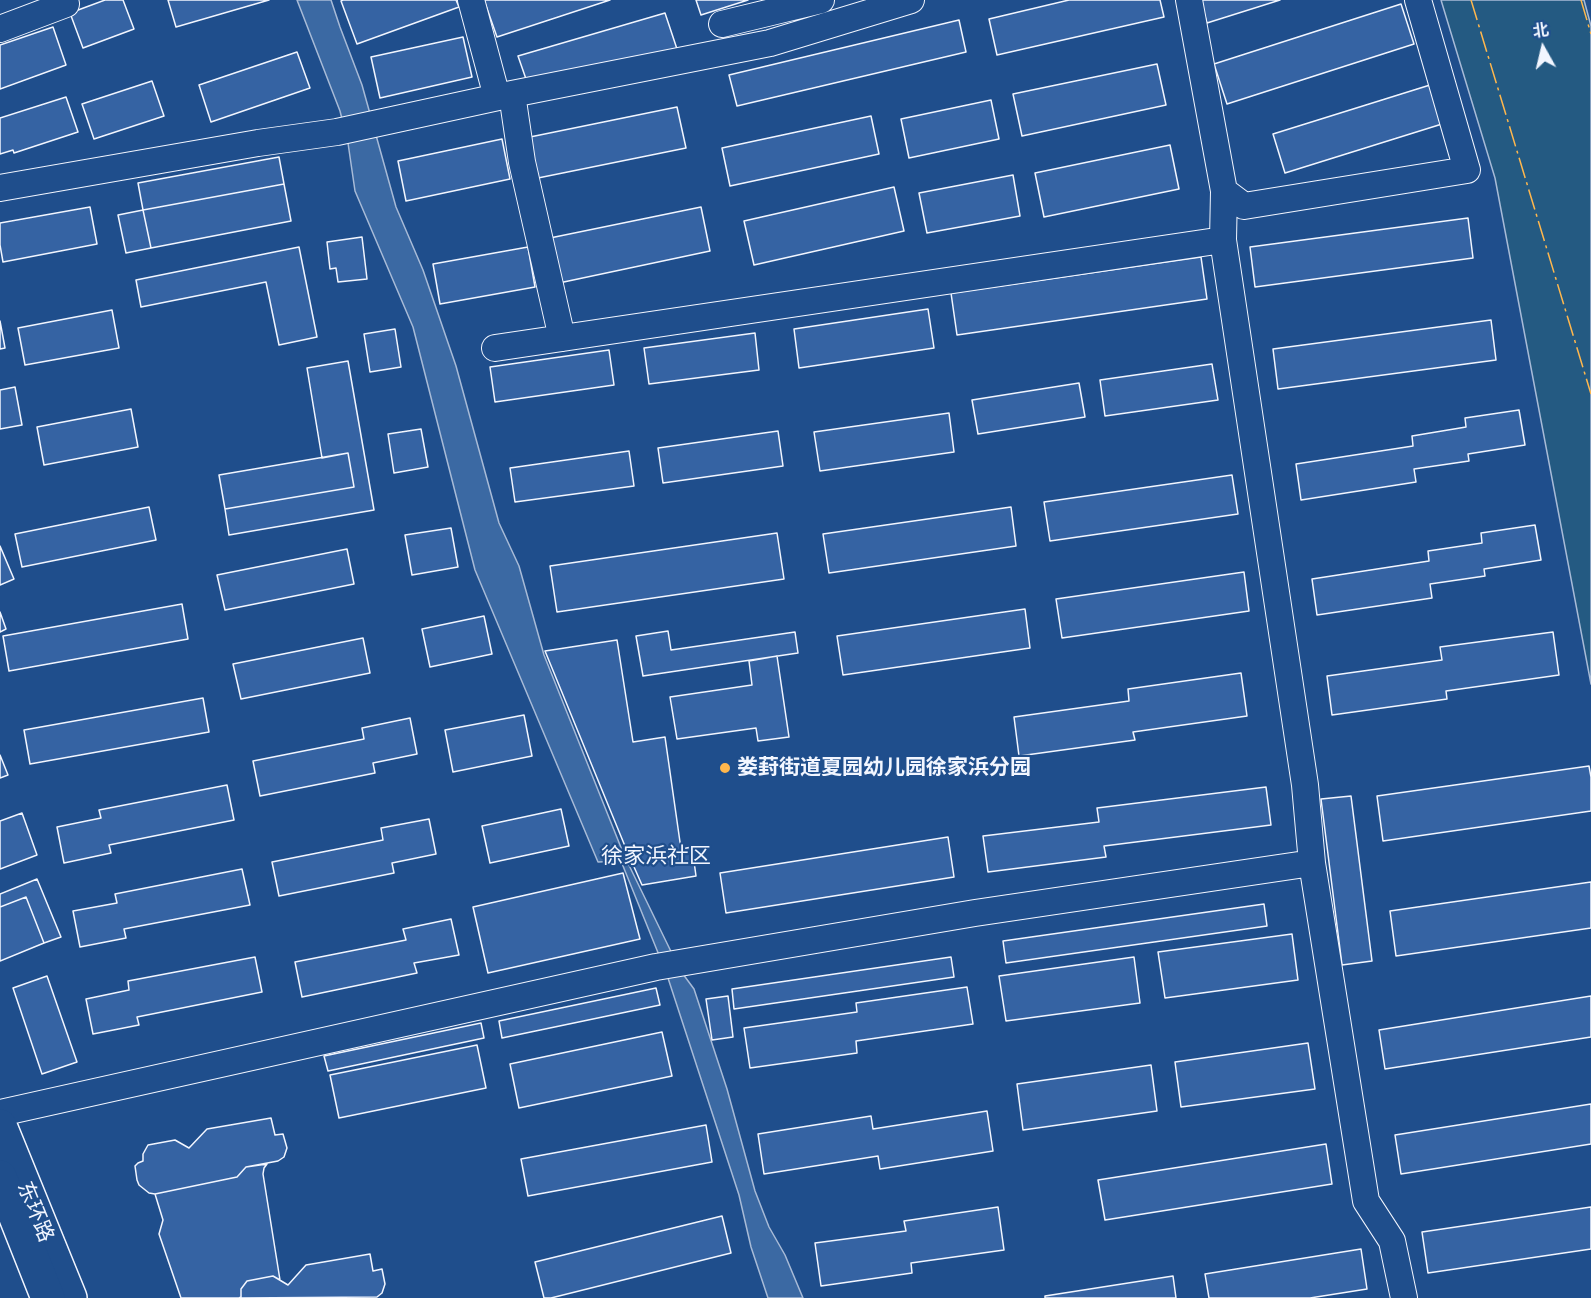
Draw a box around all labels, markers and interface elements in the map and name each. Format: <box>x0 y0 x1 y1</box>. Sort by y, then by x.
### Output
north arrow <box>1513 18 1573 78</box>
text: 北 <box>1531 19 1550 41</box>
place label: 娄葑街道夏园幼儿园徐家浜分园 <box>737 755 1031 781</box>
marker: 娄葑街道夏园幼儿园徐家浜分园 <box>718 761 732 775</box>
district label: 徐家浜社区 <box>601 844 711 870</box>
street label: 东环路 <box>12 1178 58 1246</box>

